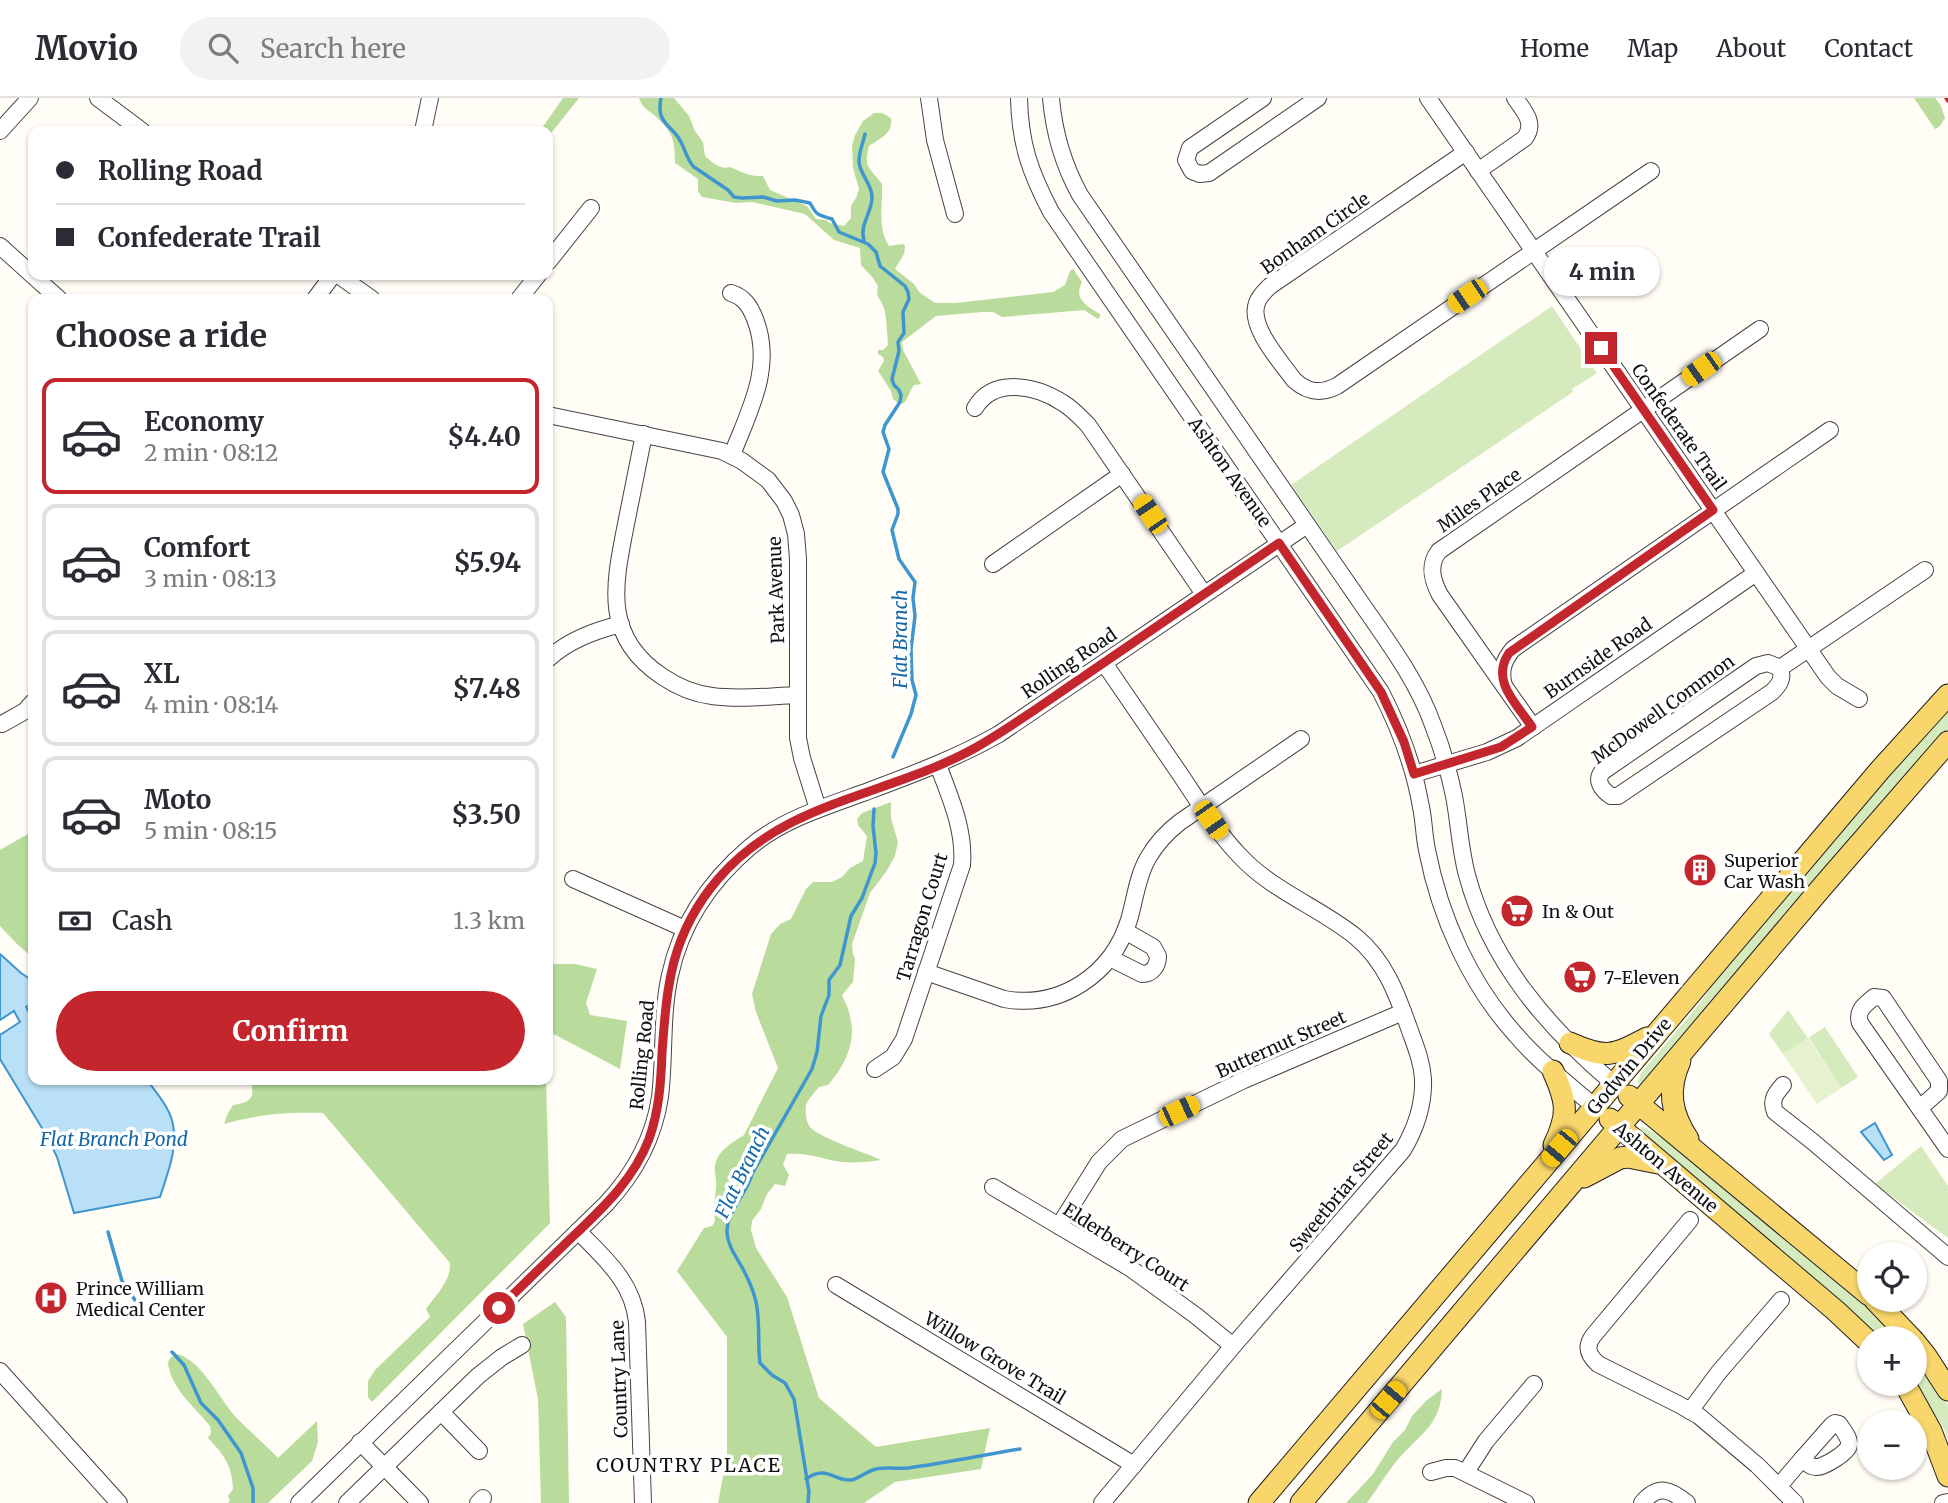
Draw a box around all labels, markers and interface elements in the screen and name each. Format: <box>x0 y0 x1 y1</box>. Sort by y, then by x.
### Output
search box <box>180 17 670 80</box>
text: Movio <box>35 28 138 69</box>
icon: search <box>204 29 242 67</box>
text: Search here <box>260 32 406 65</box>
text: Home <box>1520 33 1589 64</box>
text: Map <box>1627 33 1678 64</box>
text: About <box>1716 33 1786 64</box>
text: Contact <box>1824 33 1913 64</box>
text: Rolling Road <box>98 154 262 187</box>
street label: Bonham Circle <box>1256 187 1374 279</box>
text: Confederate Trail <box>98 221 321 254</box>
callout: 4 min <box>1543 246 1659 296</box>
text: 4 min <box>1569 257 1635 286</box>
car <box>1444 276 1491 316</box>
text: Choose a ride <box>56 316 267 356</box>
route end <box>1585 332 1617 364</box>
car <box>1678 348 1725 390</box>
street label: Confederate Trail <box>1627 359 1732 495</box>
icon: car <box>60 405 123 468</box>
text: Economy <box>144 405 264 438</box>
street label: Ashton Avenue <box>1183 412 1277 532</box>
text: $4.40 <box>447 420 521 453</box>
text: 2 min · 08:12 <box>144 438 278 467</box>
street label: Miles Place <box>1433 463 1525 537</box>
car <box>1130 491 1171 537</box>
icon: car <box>60 531 123 594</box>
text: Comfort <box>144 531 250 564</box>
street label: Park Avenue <box>763 536 789 644</box>
text: $5.94 <box>454 546 521 579</box>
text: 3 min · 08:13 <box>144 564 277 593</box>
water label: Flat Branch <box>888 589 912 690</box>
street label: Burnside Road <box>1540 612 1656 704</box>
street label: Rolling Road <box>1017 623 1121 703</box>
street label: McDowell Common <box>1587 649 1739 769</box>
icon: car <box>60 657 123 720</box>
text: XL <box>144 657 180 690</box>
text: $7.48 <box>453 672 521 705</box>
text: 4 min · 08:14 <box>144 690 278 719</box>
icon: car <box>60 783 123 846</box>
text: Moto <box>144 783 211 816</box>
car <box>1191 797 1232 843</box>
text: $3.50 <box>451 798 521 831</box>
text: 5 min · 08:15 <box>144 816 277 845</box>
place label: Superior Car Wash <box>1724 849 1805 893</box>
street label: Tarragon Court <box>892 850 952 984</box>
building icon: Superior Car Wash <box>1681 851 1719 889</box>
supermarket icon: In & Out <box>1498 892 1536 930</box>
place label: In & Out <box>1542 900 1614 923</box>
icon: cash <box>56 902 94 940</box>
text: Cash <box>112 904 173 937</box>
text: 1.3 km <box>453 906 525 935</box>
supermarket icon: 7-Eleven <box>1561 958 1599 996</box>
place label: 7-Eleven <box>1604 966 1680 989</box>
button: Confirm <box>56 991 525 1071</box>
street label: Rolling Road <box>625 999 659 1111</box>
street label: Butternut Street <box>1212 1005 1350 1083</box>
street label: Godwin Drive <box>1582 1013 1676 1119</box>
car <box>1156 1093 1203 1129</box>
street label: Ashton Avenue <box>1608 1116 1723 1217</box>
water label: Flat Branch <box>709 1122 775 1223</box>
car <box>1538 1125 1581 1171</box>
water label: Flat Branch Pond <box>39 1127 188 1151</box>
street label: Sweetbriar Street <box>1284 1127 1398 1257</box>
street label: Elderberry Court <box>1059 1198 1193 1296</box>
map controls <box>1857 1242 1927 1480</box>
button: locate <box>1857 1242 1927 1312</box>
place label: Prince William Medical Center <box>76 1277 205 1321</box>
hospital icon: Prince William Medical Center <box>32 1279 70 1317</box>
route start <box>483 1292 515 1324</box>
street label: Willow Grove Trail <box>919 1306 1070 1409</box>
street label: Country Lane <box>605 1320 633 1438</box>
button: + <box>1857 1326 1927 1396</box>
car <box>1367 1377 1410 1423</box>
button: − <box>1857 1410 1927 1480</box>
district label: COUNTRY PLACE <box>596 1453 782 1477</box>

